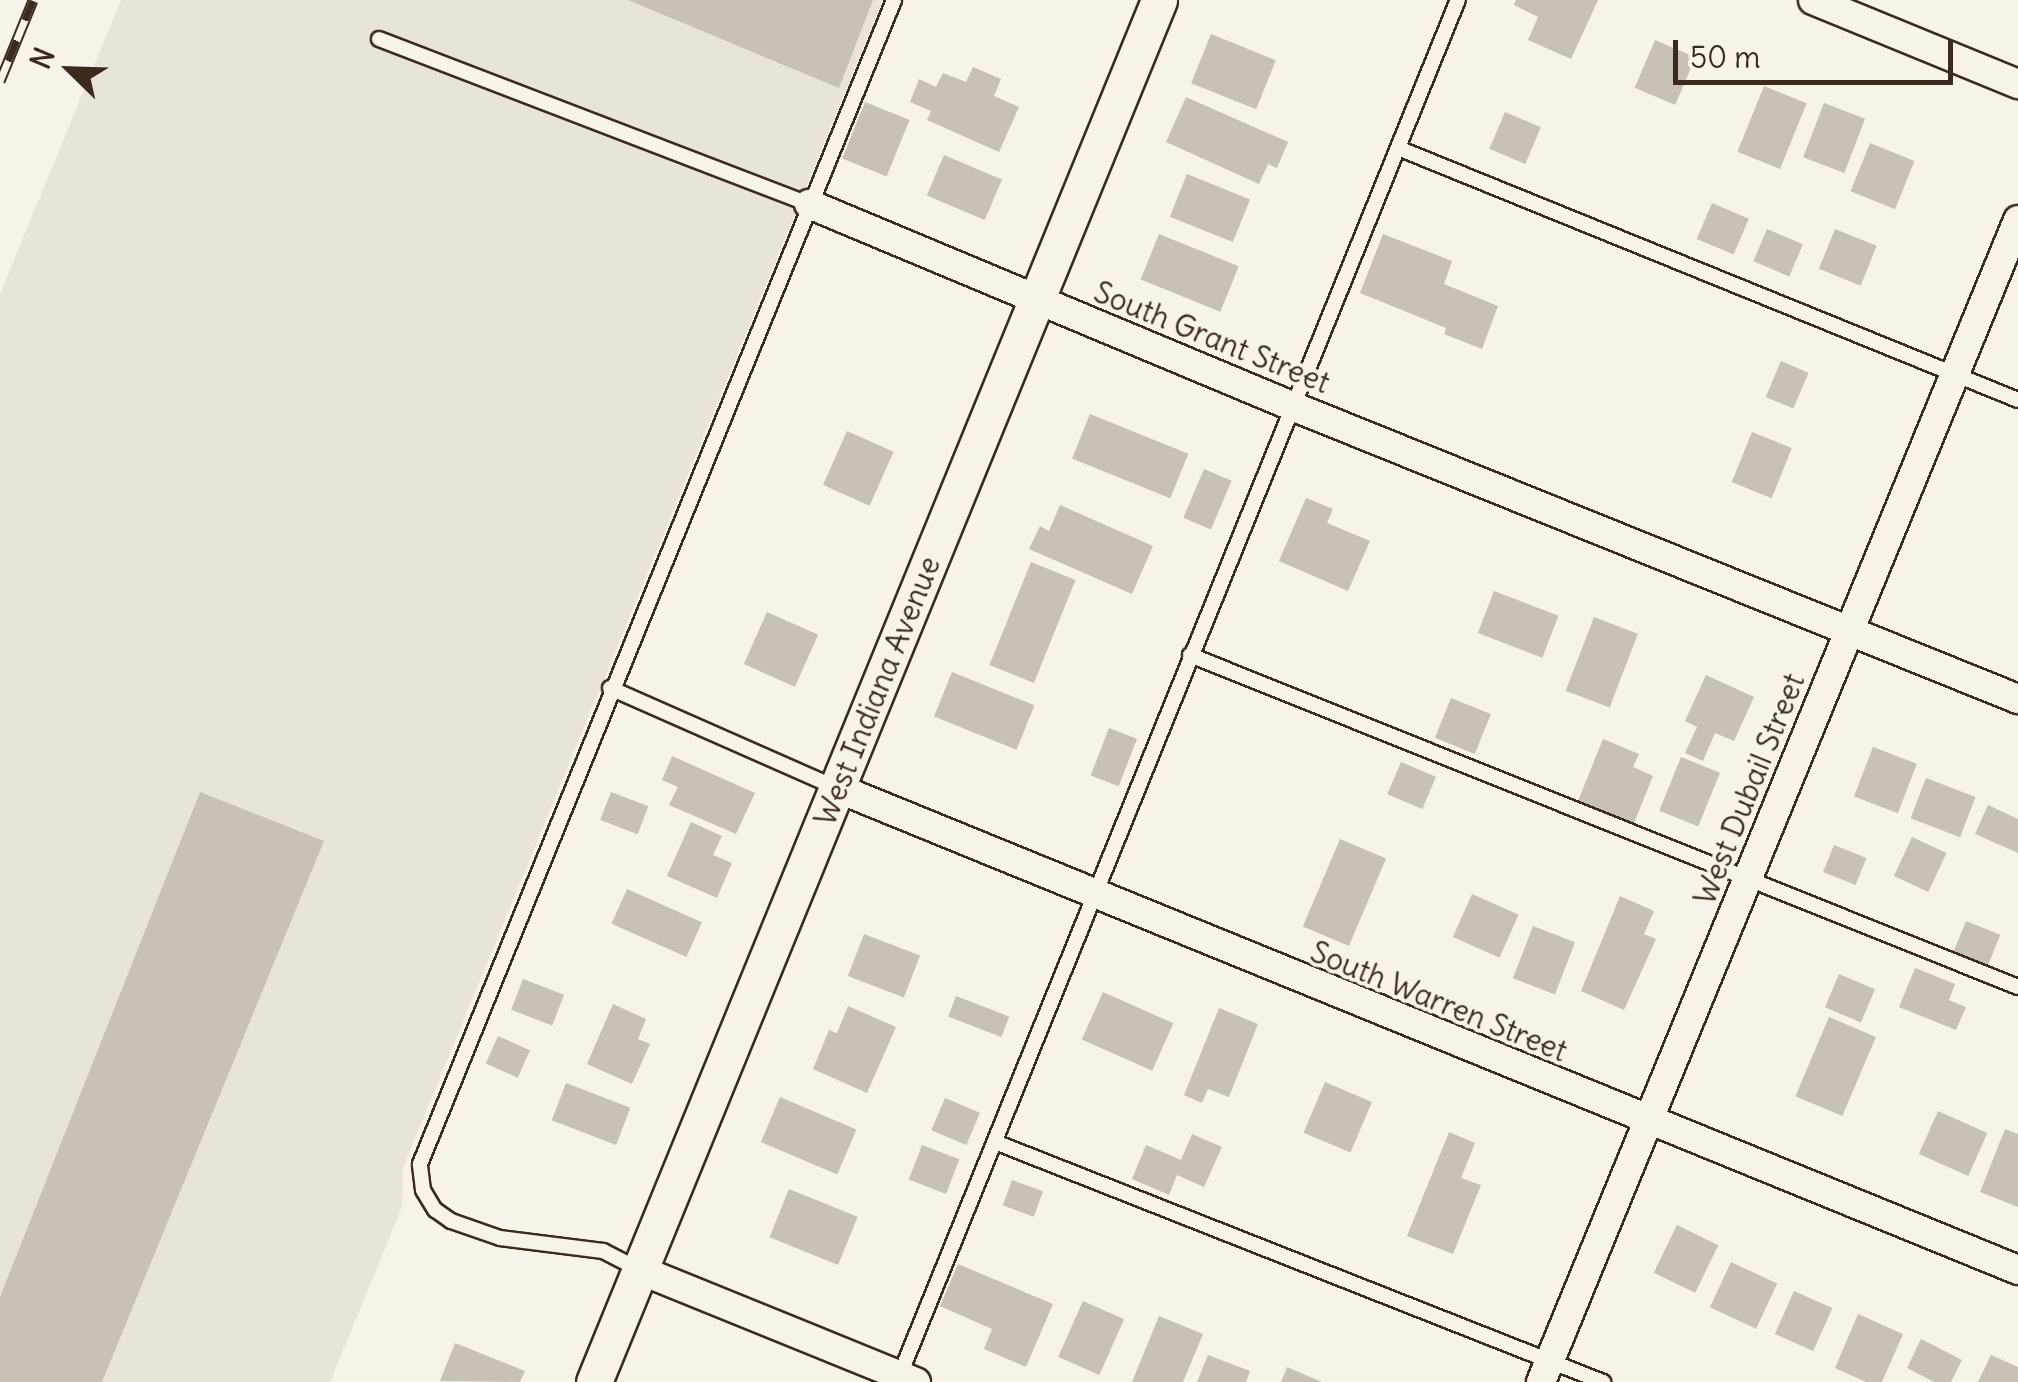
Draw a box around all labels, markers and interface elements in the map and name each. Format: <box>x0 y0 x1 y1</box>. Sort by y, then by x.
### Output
north arrow <box>20 20 120 120</box>
scale bar <box>1678 20 1958 82</box>
text: 50 m <box>1690 38 1760 76</box>
text: N <box>22 42 63 74</box>
street label: South Grant Street <box>1089 273 1335 401</box>
street label: West Indiana Avenue <box>807 551 947 831</box>
street label: West Dubail Street <box>1686 668 1812 910</box>
street label: South Warren Street <box>1306 933 1572 1069</box>

